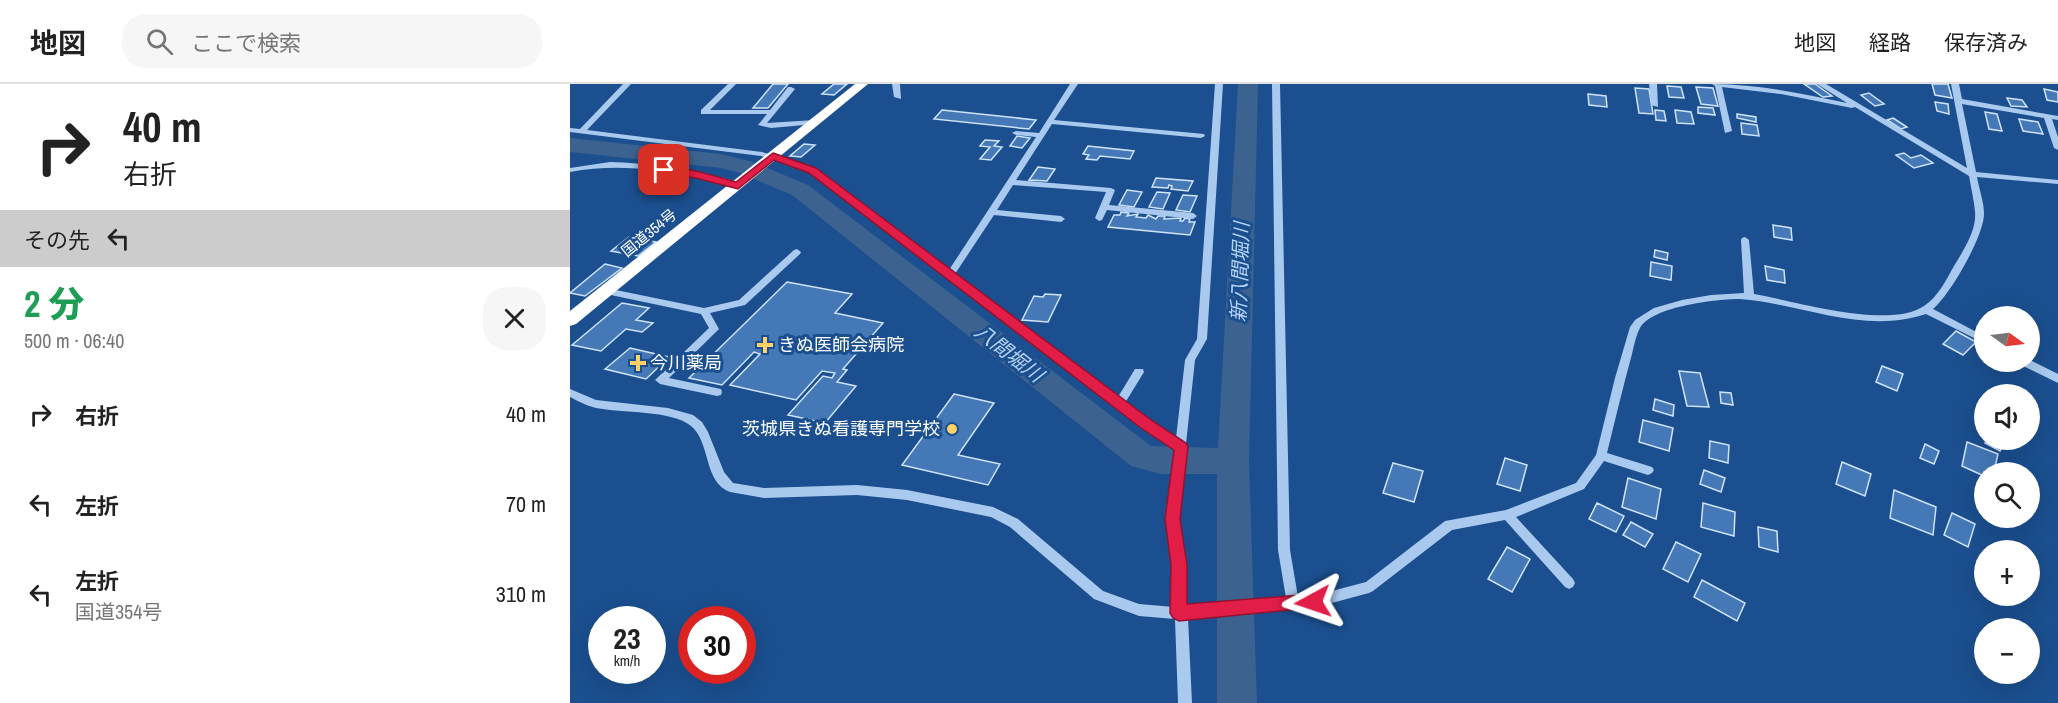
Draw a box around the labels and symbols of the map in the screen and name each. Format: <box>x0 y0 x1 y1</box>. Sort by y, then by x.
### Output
pin <box>638 144 689 195</box>
street label: 国道354号 <box>617 204 681 261</box>
water label: 新八間堀川 <box>1224 220 1255 322</box>
north arrow <box>1974 306 2040 372</box>
water label: 八間堀川 <box>969 317 1051 389</box>
place label: きぬ医師会病院 <box>778 332 904 357</box>
marker: きぬ医師会病院 <box>756 336 774 354</box>
place label: 今川薬局 <box>650 350 722 375</box>
marker: 今川薬局 <box>631 356 645 370</box>
place label: 茨城県きぬ看護専門学校 <box>742 416 940 441</box>
marker: 茨城県きぬ看護専門学校 <box>945 422 959 436</box>
position arrow <box>1281 570 1345 634</box>
speed limit sign: 30 <box>678 606 756 684</box>

